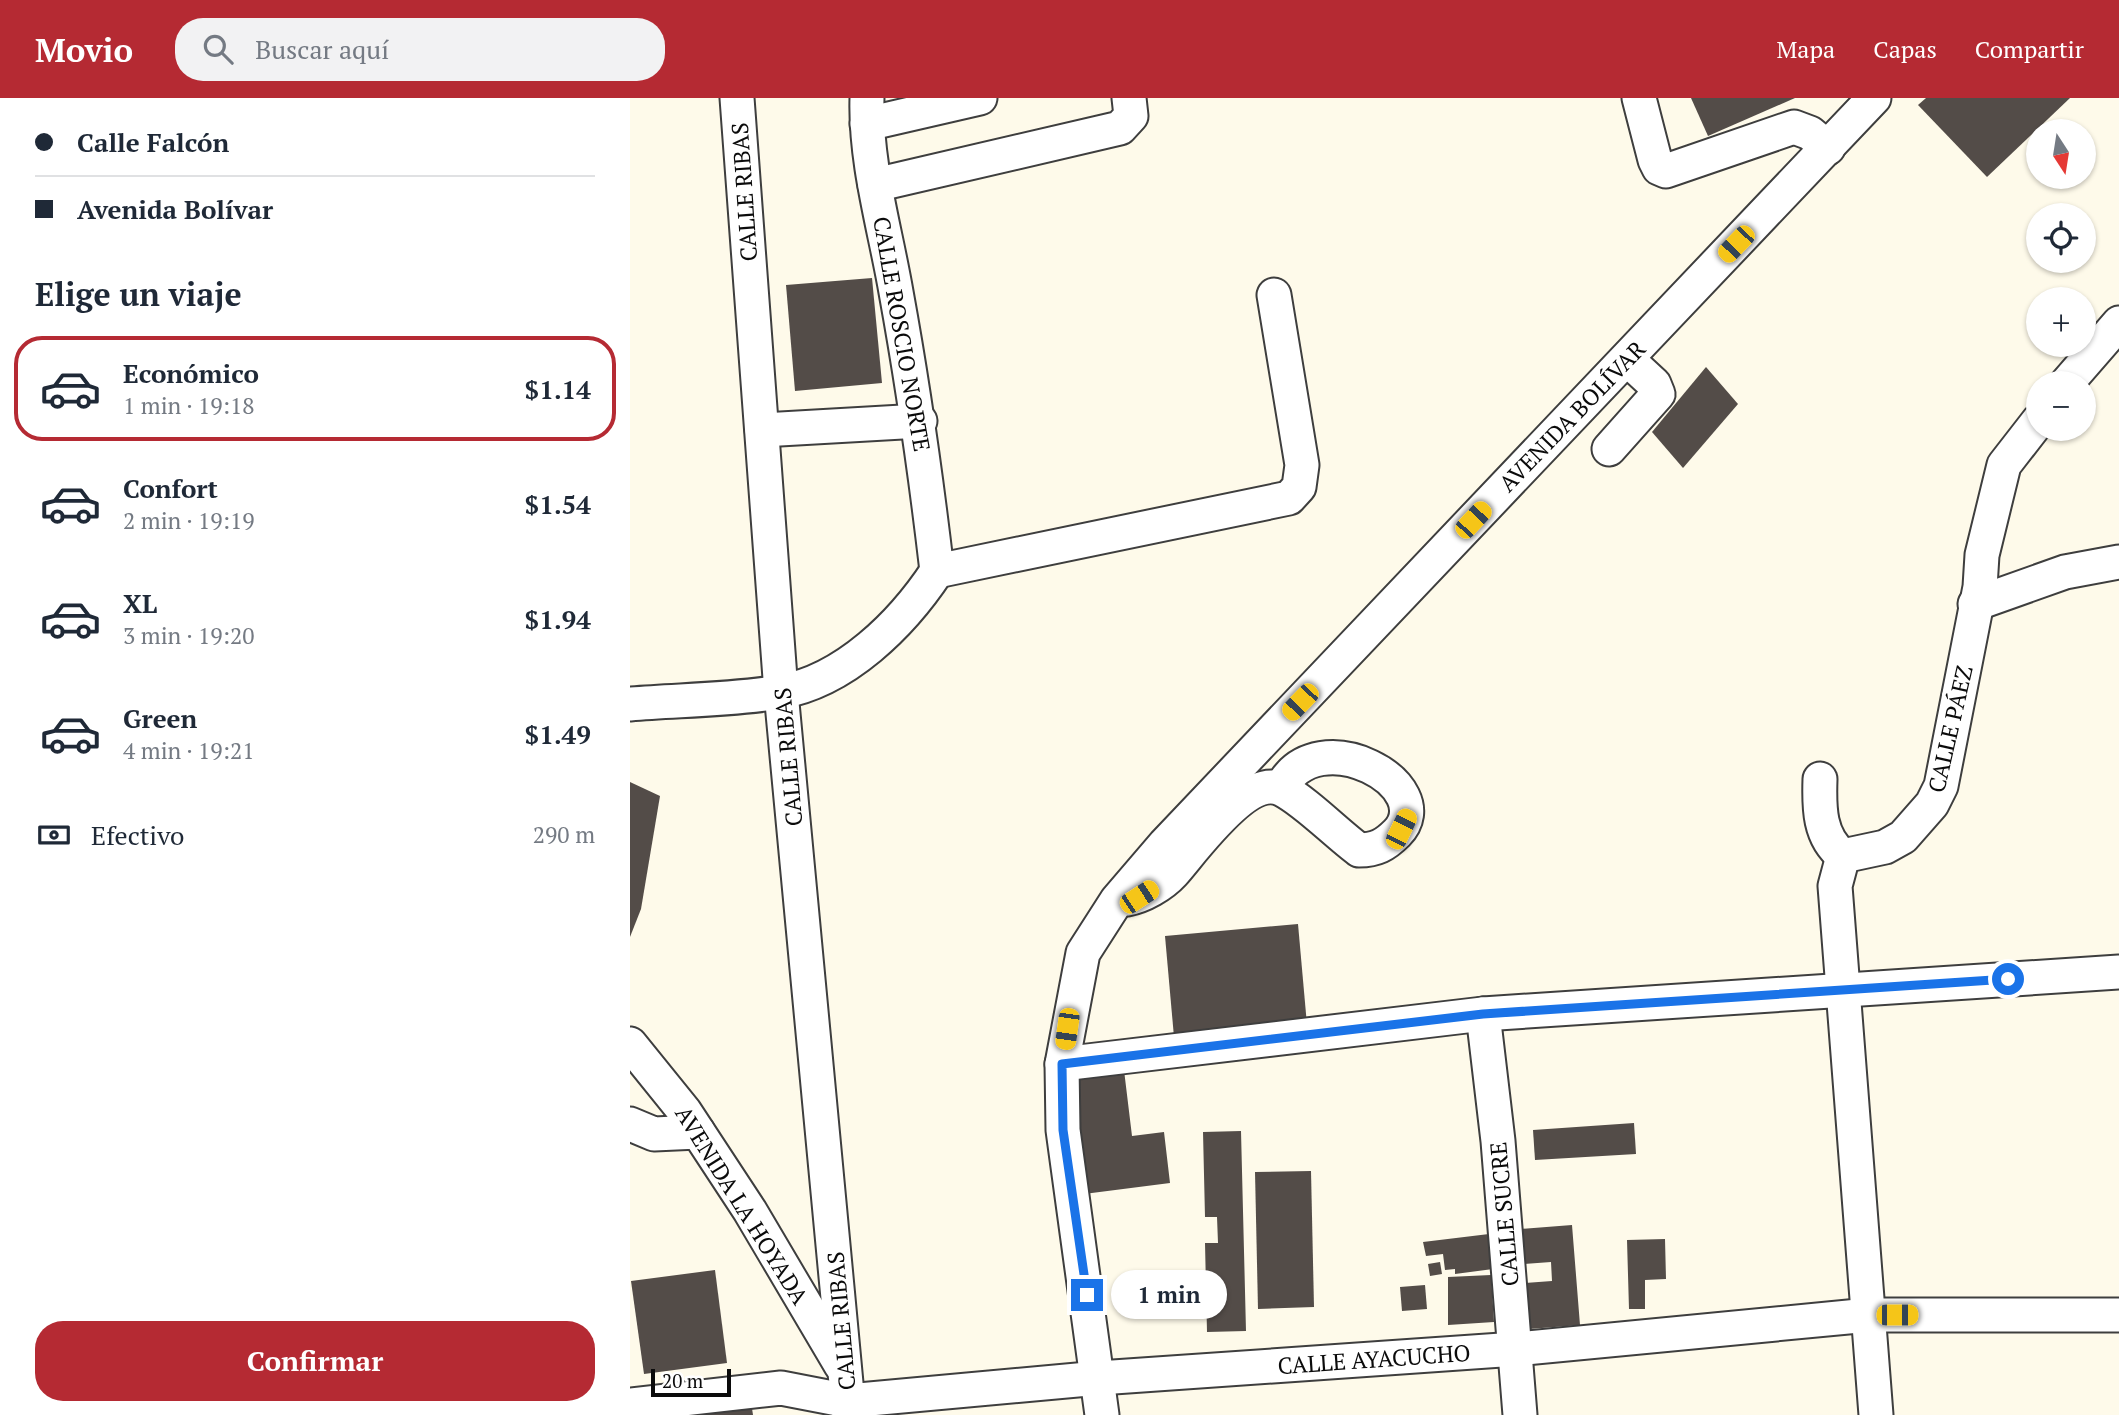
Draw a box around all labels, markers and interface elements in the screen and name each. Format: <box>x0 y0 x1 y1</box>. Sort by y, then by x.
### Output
search box <box>175 18 665 81</box>
text: Movio <box>35 28 133 71</box>
icon: search <box>199 30 237 68</box>
text: Buscar aquí <box>255 32 389 66</box>
text: Mapa <box>1777 33 1835 65</box>
text: Capas <box>1873 33 1937 65</box>
text: Compartir <box>1975 33 2084 65</box>
north arrow <box>2026 119 2096 189</box>
map controls <box>2026 119 2096 441</box>
street label: CALLE RIBAS <box>724 122 764 262</box>
text: Calle Falcón <box>77 125 229 159</box>
text: Avenida Bolívar <box>77 192 273 226</box>
button: locate <box>2026 203 2096 273</box>
street label: CALLE ROSCIO NORTE <box>866 214 938 454</box>
car <box>1714 222 1759 266</box>
text: Elige un viaje <box>35 273 242 315</box>
button: + <box>2026 287 2096 357</box>
street label: AVENIDA BOLÍVAR <box>1492 333 1652 498</box>
text: Económico <box>123 356 259 390</box>
icon: car <box>39 357 102 420</box>
button: − <box>2026 371 2096 441</box>
text: $1.14 <box>525 372 591 406</box>
text: 1 min · 19:18 <box>123 390 255 421</box>
text: Confort <box>123 471 218 505</box>
icon: car <box>39 472 102 535</box>
text: $1.54 <box>525 487 591 521</box>
car <box>1451 497 1496 543</box>
text: 2 min · 19:19 <box>123 505 255 536</box>
text: XL <box>123 586 157 620</box>
icon: car <box>39 587 102 650</box>
text: $1.94 <box>525 602 591 636</box>
text: 3 min · 19:20 <box>123 620 255 651</box>
street label: CALLE PÁEZ <box>1920 662 1980 796</box>
car <box>1278 680 1323 724</box>
street label: CALLE RIBAS <box>766 686 810 828</box>
text: Green <box>123 701 197 735</box>
icon: car <box>39 702 102 765</box>
text: $1.49 <box>525 717 591 751</box>
text: 4 min · 19:21 <box>123 735 255 766</box>
car <box>1383 806 1420 852</box>
icon: cash <box>35 816 73 854</box>
text: Efectivo <box>91 818 184 852</box>
text: 290 m <box>533 819 595 850</box>
car <box>1116 877 1163 917</box>
route start <box>1992 963 2024 995</box>
car <box>1054 1007 1081 1051</box>
street label: AVENIDA LA HOYADA <box>668 1100 816 1310</box>
street label: CALLE SUCRE <box>1482 1141 1526 1287</box>
street label: CALLE RIBAS <box>819 1250 863 1392</box>
callout: 1 min <box>1112 1270 1227 1320</box>
route end <box>1071 1279 1103 1311</box>
text: 1 min <box>1138 1279 1200 1310</box>
car <box>1877 1305 1919 1326</box>
button: Confirmar <box>35 1321 595 1401</box>
street label: CALLE AYACUCHO <box>1276 1337 1472 1381</box>
scale bar <box>651 1366 732 1398</box>
text: 20 m <box>662 1368 703 1393</box>

